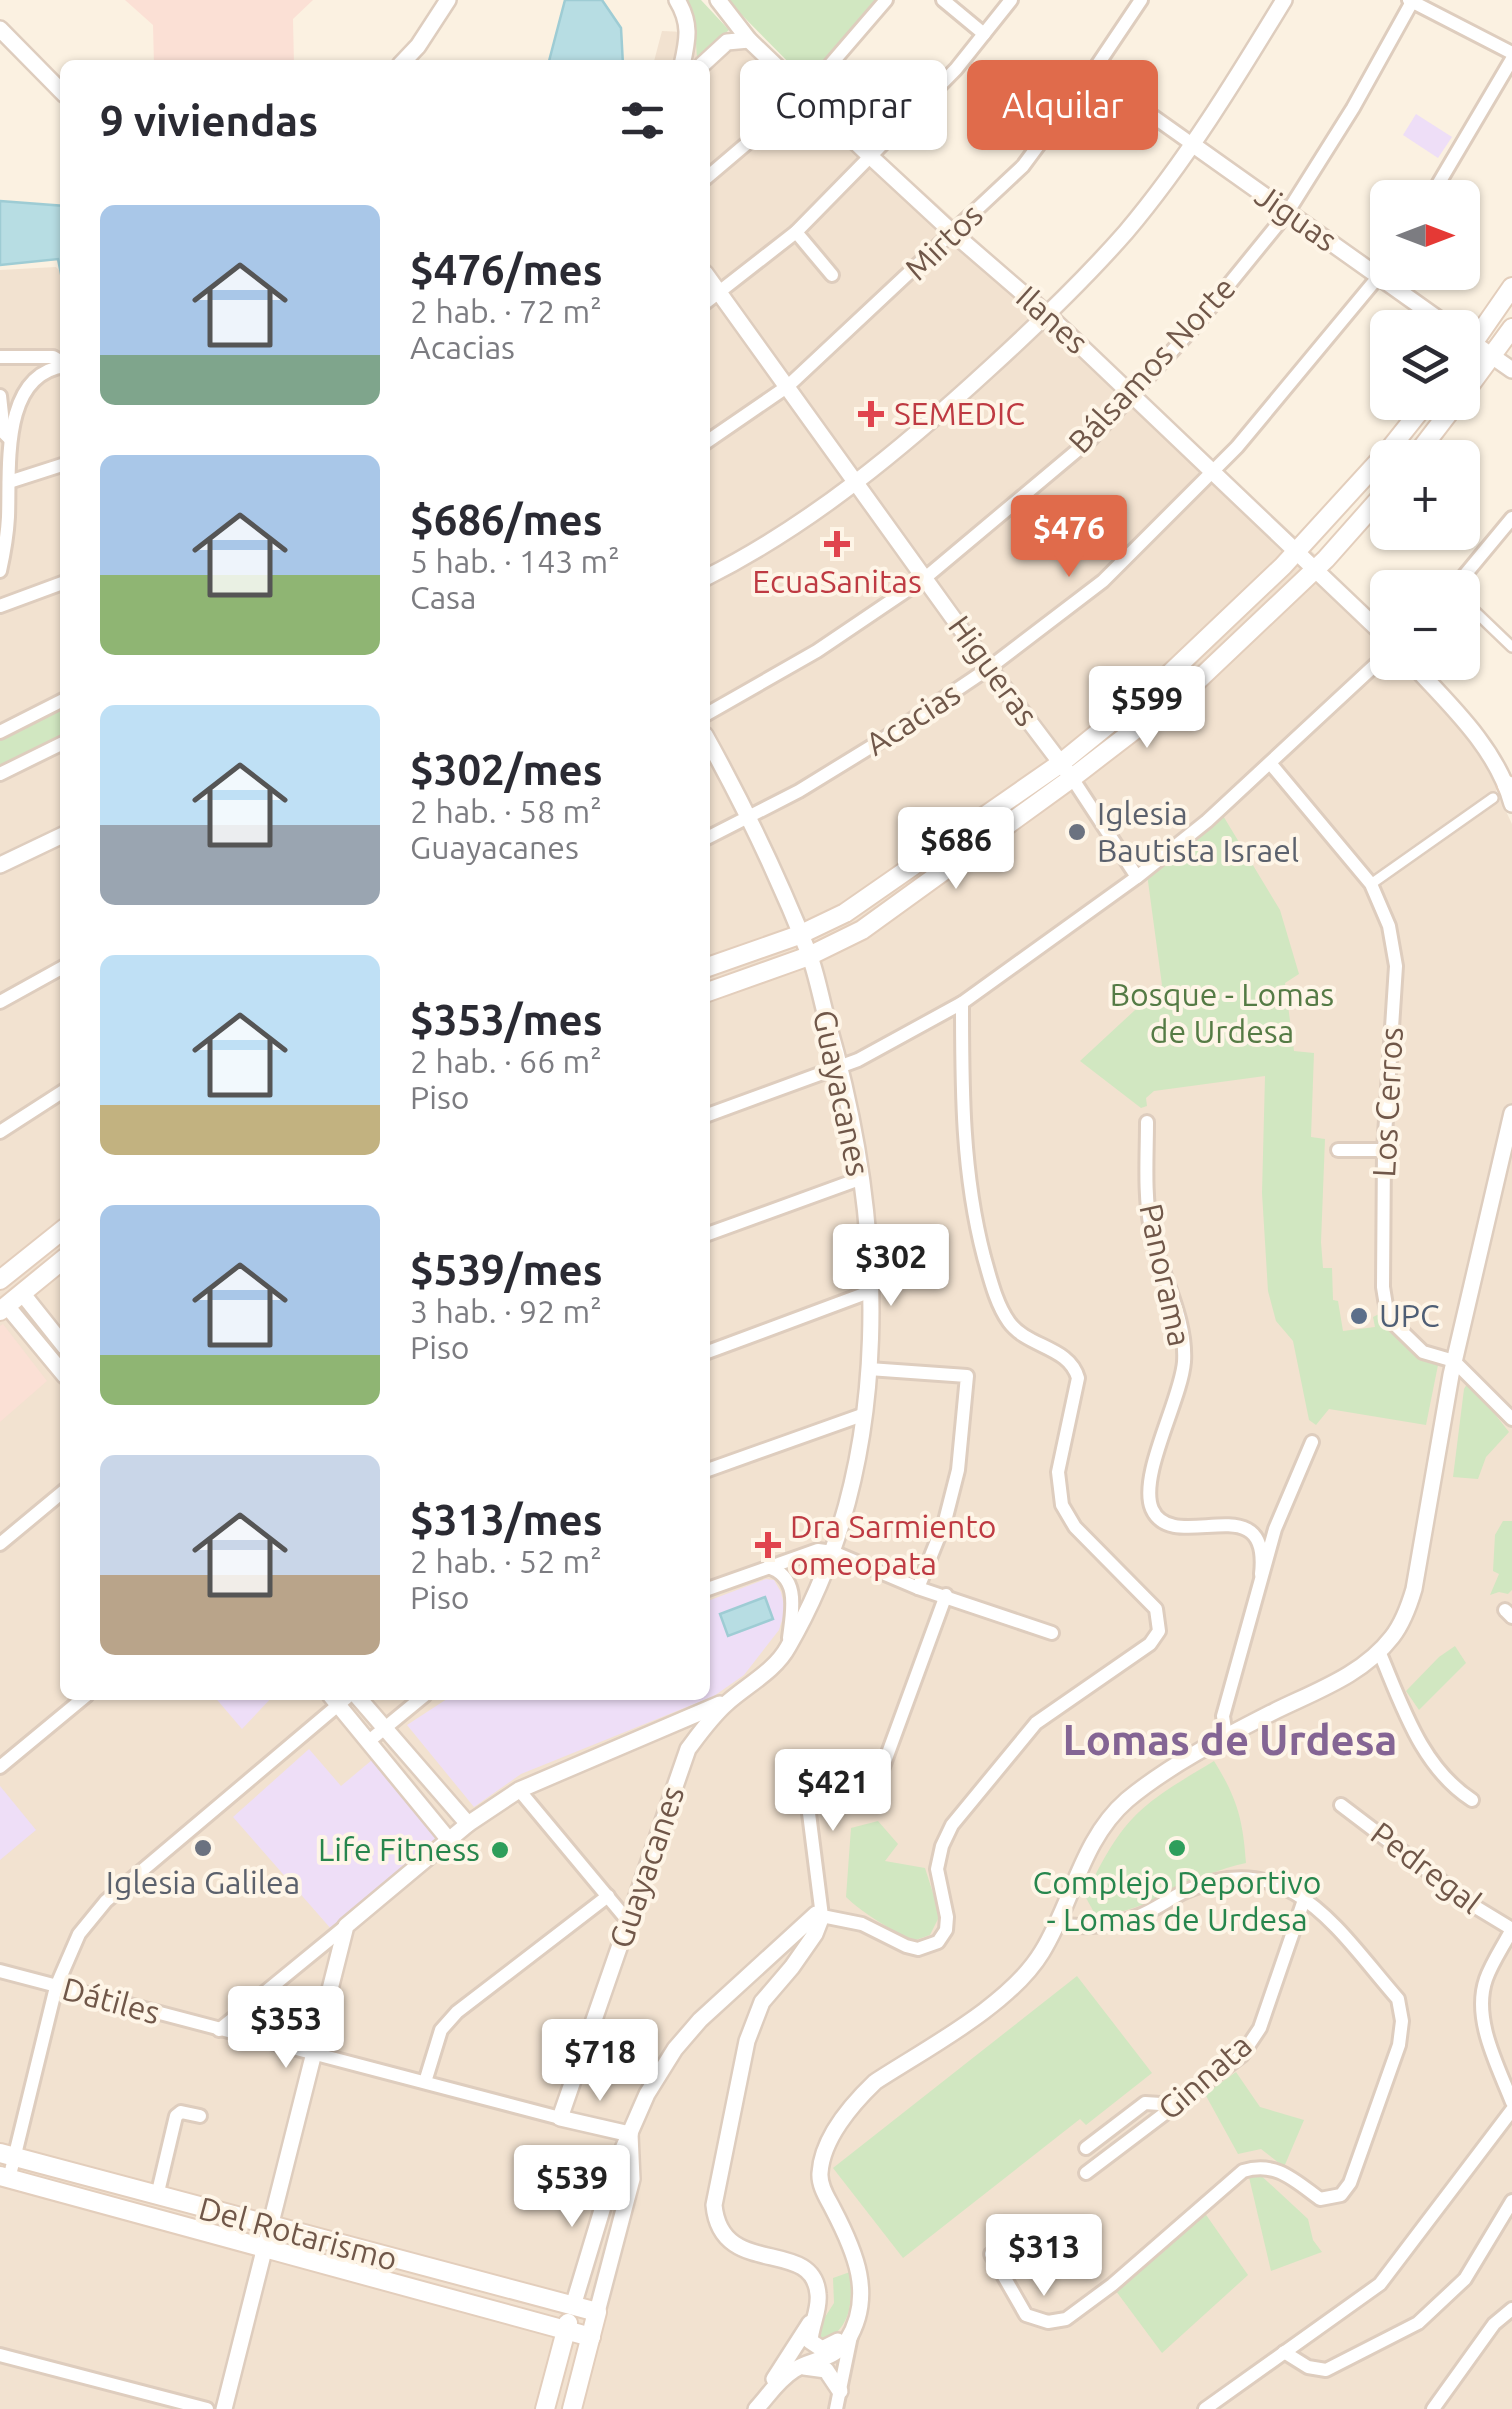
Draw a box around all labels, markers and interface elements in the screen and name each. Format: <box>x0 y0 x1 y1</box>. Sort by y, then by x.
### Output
chip: Comprar <box>740 60 947 150</box>
chip: Alquilar <box>967 60 1158 150</box>
icon: filters <box>615 93 670 148</box>
text: 9 viviendas <box>100 97 318 144</box>
street label: Jiguas <box>1249 176 1344 258</box>
north arrow <box>1370 180 1480 290</box>
map controls <box>1370 180 1480 680</box>
street label: Mirtos <box>897 196 989 286</box>
icon: home <box>180 245 300 365</box>
text: $476/mes <box>410 246 603 293</box>
street label: Bálsamos Norte <box>1061 269 1242 460</box>
street label: Ilanes <box>1010 278 1096 360</box>
text: 2 hab. · 72 m² <box>410 293 602 329</box>
button: layers <box>1370 310 1480 420</box>
text: Acacias <box>410 329 515 365</box>
place label: SEMEDIC <box>894 395 1025 431</box>
marker: SEMEDIC <box>858 401 884 427</box>
button: + <box>1370 440 1480 550</box>
icon: home <box>180 495 300 615</box>
pin: $476 <box>1010 495 1128 580</box>
text: $686/mes <box>410 496 603 543</box>
text: $476 <box>1033 509 1105 545</box>
marker: EcuaSanitas <box>824 531 850 557</box>
text: 5 hab. · 143 m² <box>410 543 620 579</box>
place label: EcuaSanitas <box>752 563 922 599</box>
button: − <box>1370 570 1480 680</box>
text: Casa <box>410 579 476 615</box>
street label: Higueras <box>942 609 1046 732</box>
pin: $599 <box>1088 666 1206 751</box>
street label: Acacias <box>859 674 966 762</box>
text: $599 <box>1111 680 1183 716</box>
icon: home <box>180 745 300 865</box>
text: $302/mes <box>410 746 603 793</box>
text: 2 hab. · 58 m² <box>410 793 602 829</box>
place label: Iglesia Bautista Israel <box>1097 795 1299 868</box>
pin: $686 <box>897 807 1015 892</box>
text: $686 <box>920 821 992 857</box>
marker: Iglesia Bautista Israel <box>1066 821 1088 843</box>
text: Guayacanes <box>410 829 579 865</box>
park label: Bosque - Lomas de Urdesa <box>1110 976 1334 1049</box>
icon: home <box>180 995 300 1115</box>
text: $353/mes <box>410 996 603 1043</box>
street label: Guayacanes <box>807 1006 877 1179</box>
street label: Los Cerros <box>1365 1026 1409 1178</box>
text: 2 hab. · 66 m² <box>410 1043 602 1079</box>
text: Piso <box>410 1079 470 1115</box>
street label: Panorama <box>1133 1200 1199 1349</box>
pin: $302 <box>832 1224 950 1309</box>
text: $302 <box>855 1238 927 1274</box>
icon: home <box>180 1245 300 1365</box>
text: $539/mes <box>410 1246 603 1293</box>
text: 3 hab. · 92 m² <box>410 1293 602 1329</box>
place label: UPC <box>1379 1297 1440 1333</box>
marker: UPC <box>1348 1305 1370 1327</box>
text: Piso <box>410 1329 470 1365</box>
icon: home <box>180 1495 300 1615</box>
text: $313/mes <box>410 1496 603 1543</box>
place label: Dra Sarmiento omeopata <box>790 1508 996 1581</box>
marker: Dra Sarmiento omeopata <box>755 1532 781 1558</box>
text: 2 hab. · 52 m² <box>410 1543 602 1579</box>
text: Piso <box>410 1579 470 1615</box>
district label: Lomas de Urdesa <box>1063 1716 1397 1763</box>
pin: $421 <box>774 1749 892 1834</box>
text: $421 <box>797 1763 869 1799</box>
street label: Guayacanes <box>602 1781 691 1952</box>
street label: Pedregal <box>1365 1814 1488 1920</box>
place label: Life Fitness <box>318 1831 480 1867</box>
marker: Iglesia Galilea <box>192 1837 214 1859</box>
marker: Complejo Deportivo - Lomas de Urdesa <box>1166 1837 1188 1859</box>
marker: Life Fitness <box>489 1839 511 1861</box>
place label: Iglesia Galilea <box>106 1864 300 1900</box>
place label: Complejo Deportivo - Lomas de Urdesa <box>1033 1864 1321 1937</box>
street label: Dátiles <box>59 1970 164 2030</box>
pin: $353 <box>227 1986 345 2071</box>
text: $353 <box>250 2000 322 2036</box>
pin: $718 <box>541 2019 659 2104</box>
street label: Ginnata <box>1151 2026 1258 2126</box>
text: $718 <box>564 2033 636 2069</box>
pin: $539 <box>513 2145 631 2230</box>
text: $539 <box>536 2159 608 2195</box>
street label: Del Rotarismo <box>195 2189 401 2277</box>
pin: $313 <box>985 2214 1103 2299</box>
text: $313 <box>1008 2228 1080 2264</box>

